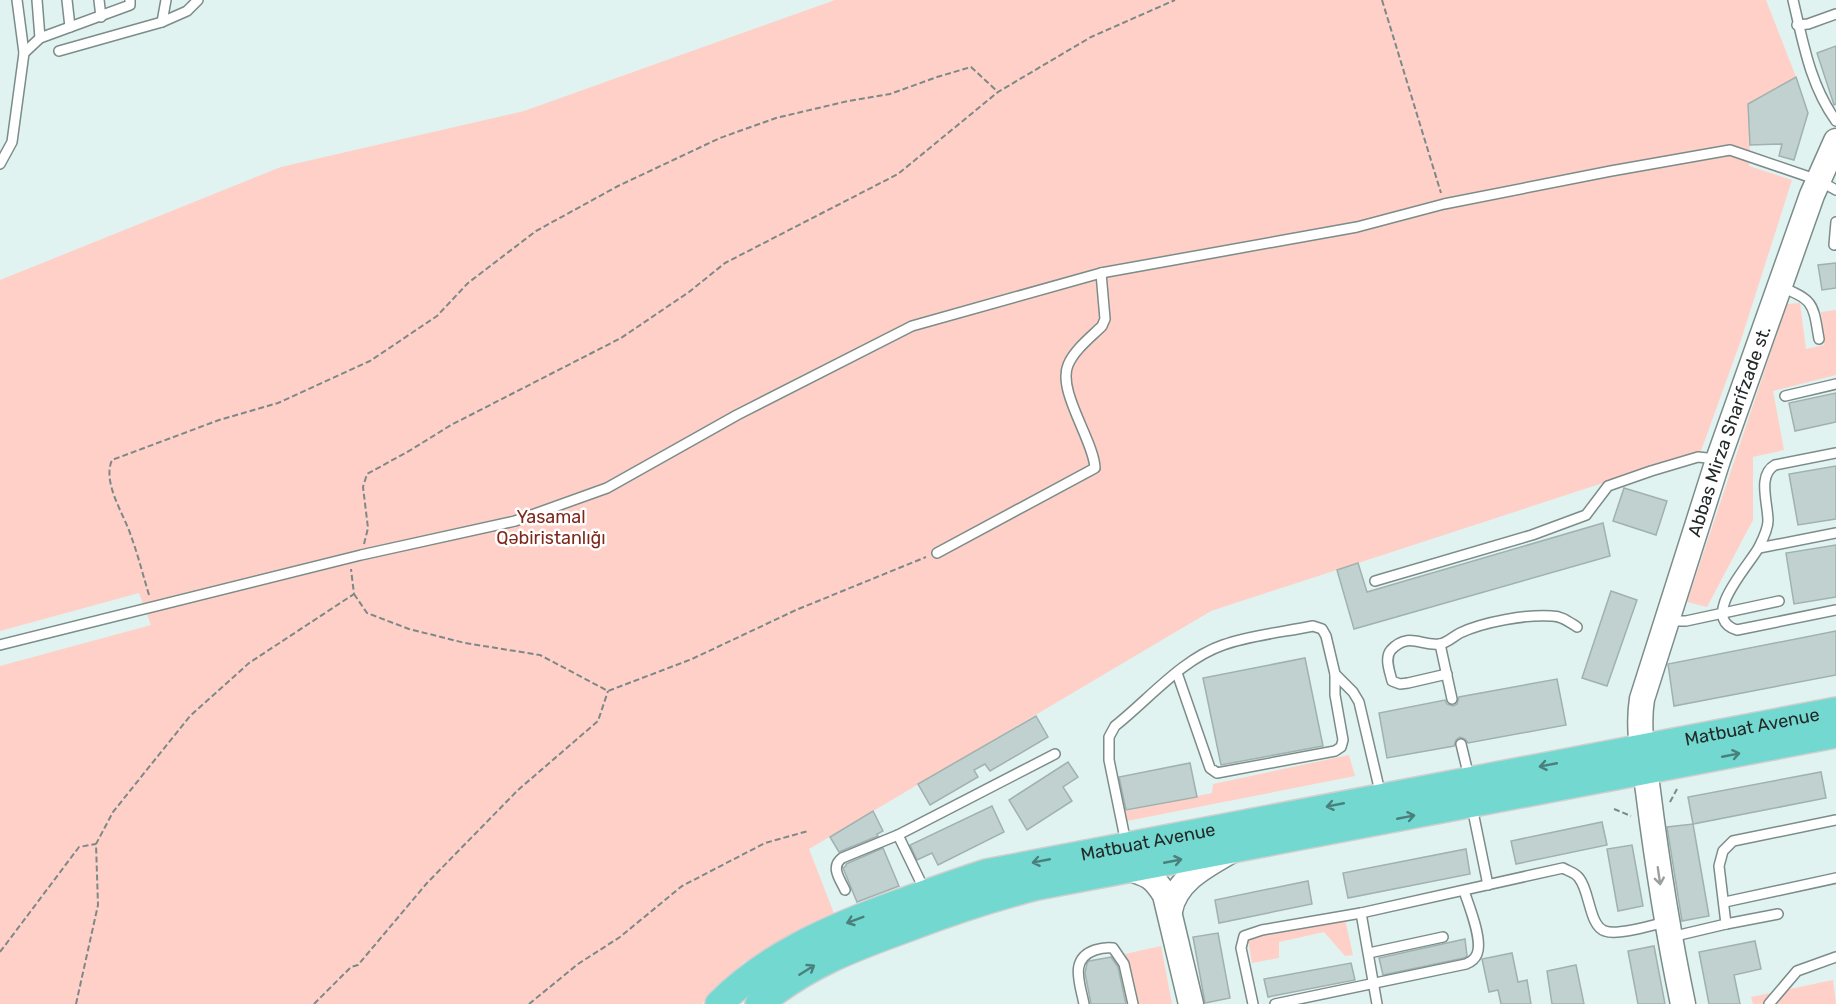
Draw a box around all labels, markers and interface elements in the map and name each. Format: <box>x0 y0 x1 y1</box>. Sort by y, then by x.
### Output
street label: Abbas Mirza Sharifzade st. <box>1683 323 1776 540</box>
park label: Yasamal Qəbiristanlığı <box>496 506 606 549</box>
street label: Matbuat Avenue <box>1683 703 1821 751</box>
one-way arrow <box>1720 749 1740 760</box>
one-way arrow <box>1538 760 1558 771</box>
one-way arrow <box>1326 800 1346 811</box>
one-way arrow <box>1395 811 1415 822</box>
street label: Matbuat Avenue <box>1079 819 1217 866</box>
one-way arrow <box>1163 855 1182 866</box>
one-way arrow <box>1031 856 1051 867</box>
one-way arrow <box>1654 866 1665 885</box>
one-way arrow <box>846 915 865 926</box>
one-way arrow <box>798 964 815 976</box>

